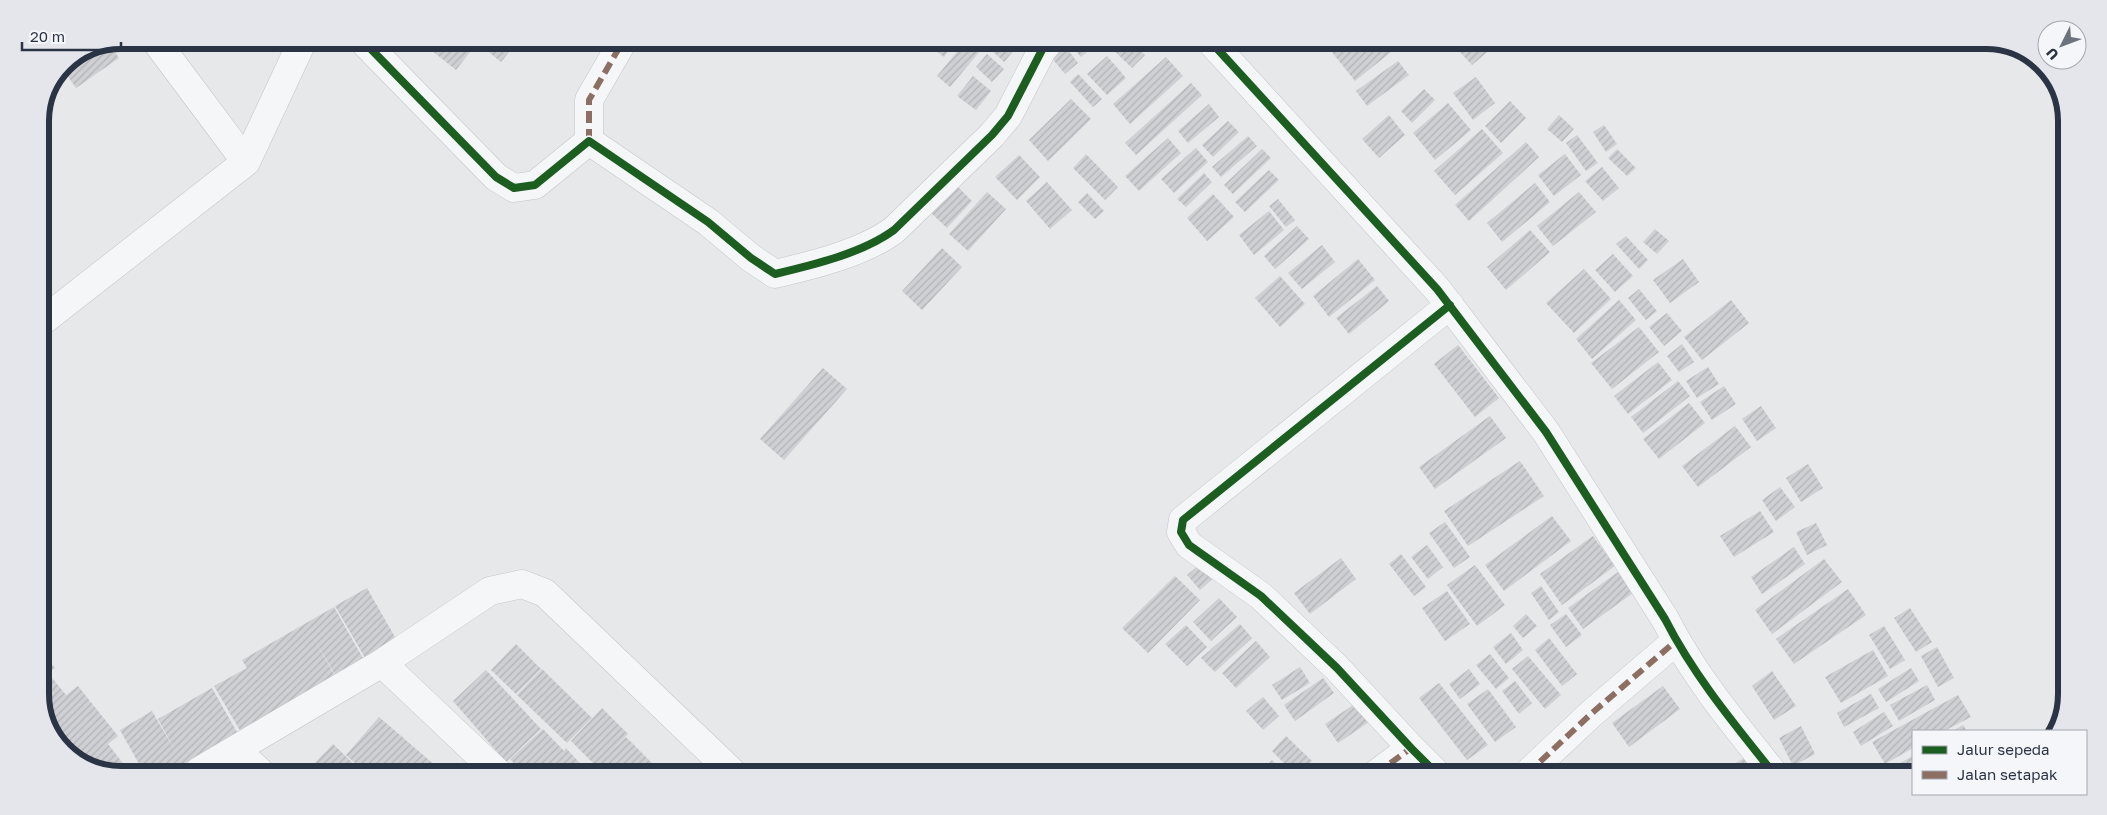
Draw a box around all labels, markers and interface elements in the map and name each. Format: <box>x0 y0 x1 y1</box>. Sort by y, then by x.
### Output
scale bar <box>22 20 121 52</box>
north arrow <box>2037 20 2087 70</box>
text: 20 m <box>30 27 65 45</box>
text: U <box>2042 45 2062 64</box>
legend <box>1912 730 2087 795</box>
text: Jalur sepeda <box>1957 740 2050 758</box>
text: Jalan setapak <box>1957 765 2058 783</box>

